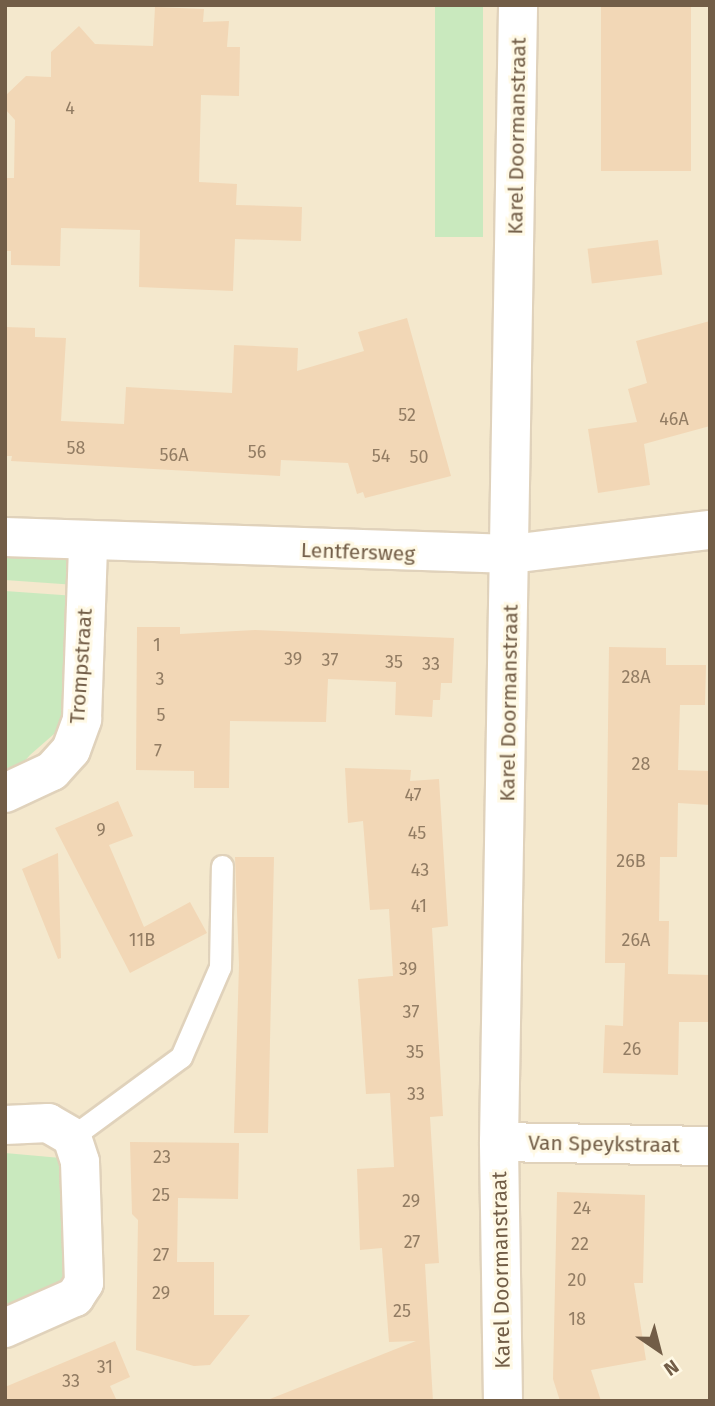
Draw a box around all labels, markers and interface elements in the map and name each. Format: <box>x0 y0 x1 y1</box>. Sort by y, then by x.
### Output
street label: Karel Doormanstraat <box>503 37 531 235</box>
house number: 4 <box>65 97 75 119</box>
house number: 52 <box>398 404 416 426</box>
house number: 46A <box>659 408 689 430</box>
house number: 58 <box>67 437 85 459</box>
house number: 56 <box>248 441 266 463</box>
house number: 56A <box>160 444 188 466</box>
house number: 54 <box>372 445 390 467</box>
house number: 50 <box>409 446 429 468</box>
street label: Lentfersweg <box>300 537 416 567</box>
street label: Karel Doormanstraat <box>495 604 523 802</box>
street label: Trompstraat <box>64 608 98 724</box>
house number: 1 <box>153 634 161 656</box>
house number: 39 <box>284 648 302 670</box>
house number: 37 <box>322 649 338 671</box>
house number: 35 <box>385 651 403 673</box>
house number: 33 <box>422 653 440 675</box>
house number: 28A <box>621 666 651 688</box>
house number: 3 <box>156 668 164 690</box>
house number: 5 <box>156 704 166 726</box>
house number: 7 <box>154 740 162 762</box>
house number: 28 <box>632 753 650 775</box>
house number: 47 <box>404 784 422 806</box>
house number: 9 <box>96 819 106 841</box>
house number: 45 <box>408 822 426 844</box>
house number: 26B <box>616 850 646 872</box>
house number: 43 <box>411 859 429 881</box>
house number: 41 <box>411 895 427 917</box>
house number: 11B <box>129 929 155 951</box>
house number: 26A <box>622 929 650 951</box>
house number: 39 <box>399 958 417 980</box>
house number: 37 <box>403 1001 419 1023</box>
house number: 26 <box>623 1038 641 1060</box>
house number: 35 <box>406 1041 424 1063</box>
house number: 33 <box>407 1083 425 1105</box>
street label: Van Speykstraat <box>528 1130 680 1158</box>
house number: 23 <box>153 1146 171 1168</box>
street label: Karel Doormanstraat <box>487 1171 515 1369</box>
house number: 25 <box>152 1184 170 1206</box>
house number: 29 <box>402 1190 420 1212</box>
house number: 24 <box>573 1197 591 1219</box>
house number: 27 <box>404 1231 420 1253</box>
house number: 22 <box>571 1233 589 1255</box>
house number: 27 <box>153 1244 169 1266</box>
house number: 20 <box>568 1269 586 1291</box>
house number: 29 <box>152 1282 170 1304</box>
house number: 25 <box>393 1300 411 1322</box>
house number: 18 <box>568 1308 586 1330</box>
north arrow <box>624 1315 694 1385</box>
text: N <box>660 1355 683 1381</box>
house number: 31 <box>97 1356 113 1378</box>
house number: 33 <box>62 1370 80 1392</box>

